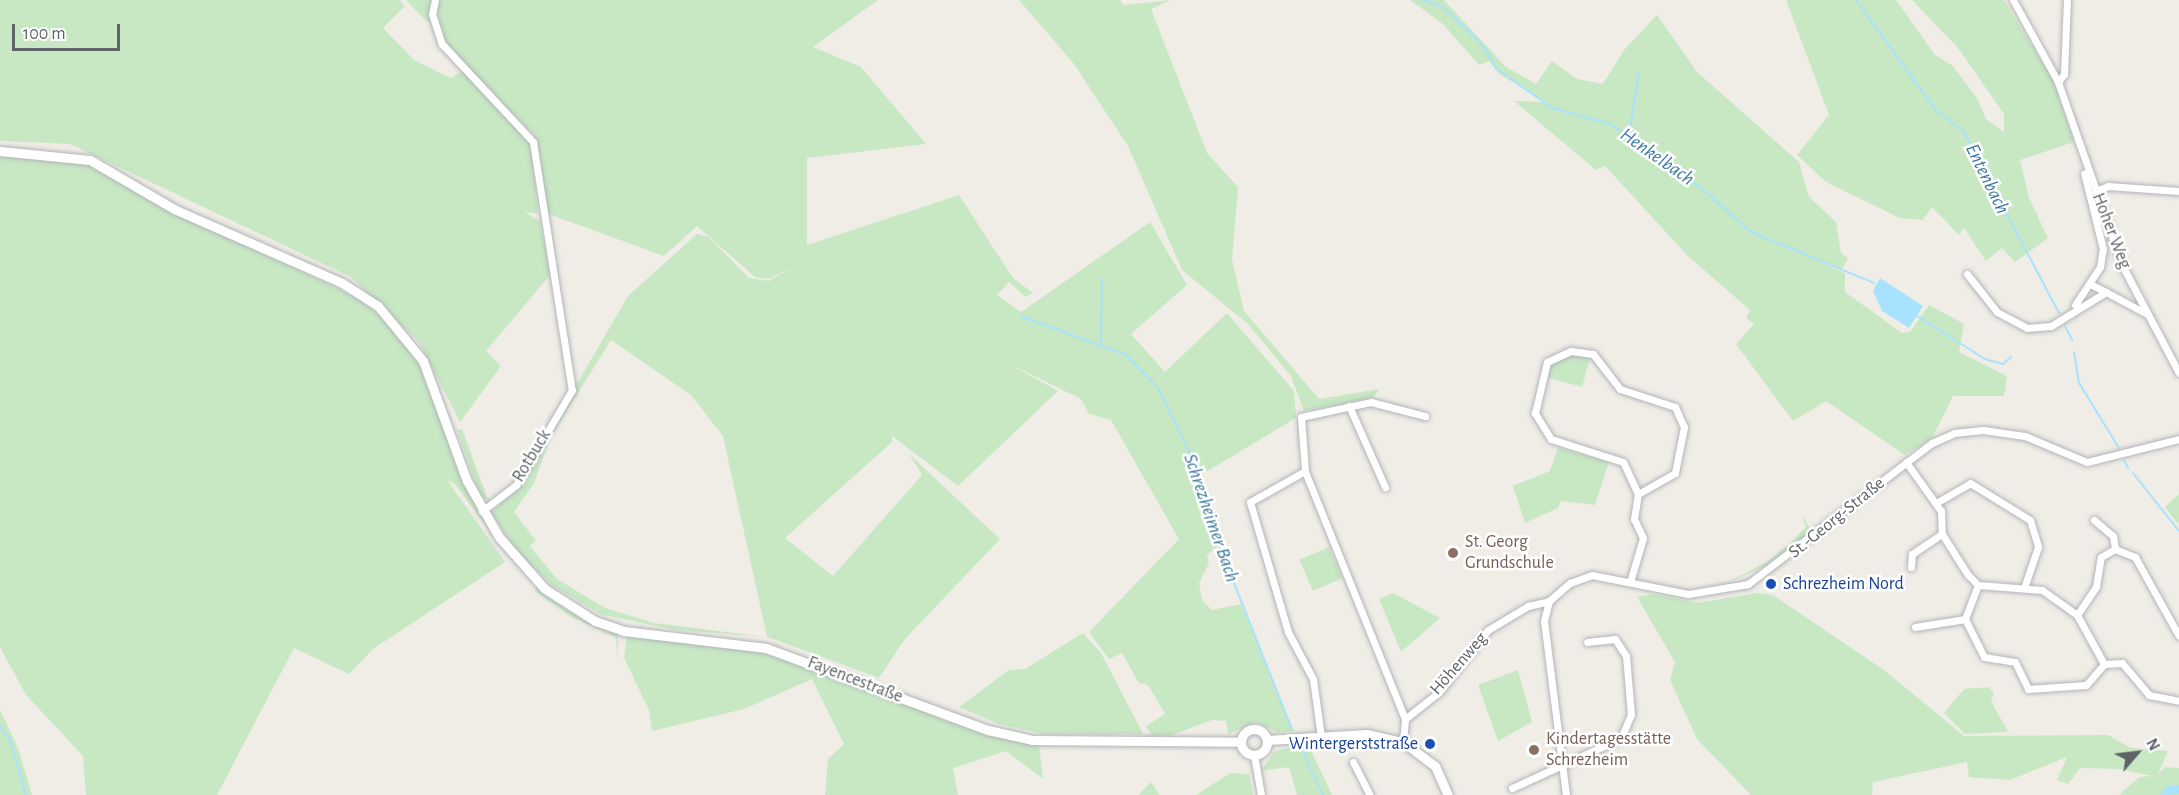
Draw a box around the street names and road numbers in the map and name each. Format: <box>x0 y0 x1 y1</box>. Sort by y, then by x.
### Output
street label: Hoher Weg <box>2087 190 2135 272</box>
street label: Rotbuck <box>508 426 556 486</box>
street label: St.-Georg-Straße <box>1785 473 1889 563</box>
street label: Höhenweg <box>1426 628 1492 700</box>
street label: Fayencestraße <box>804 652 906 708</box>

